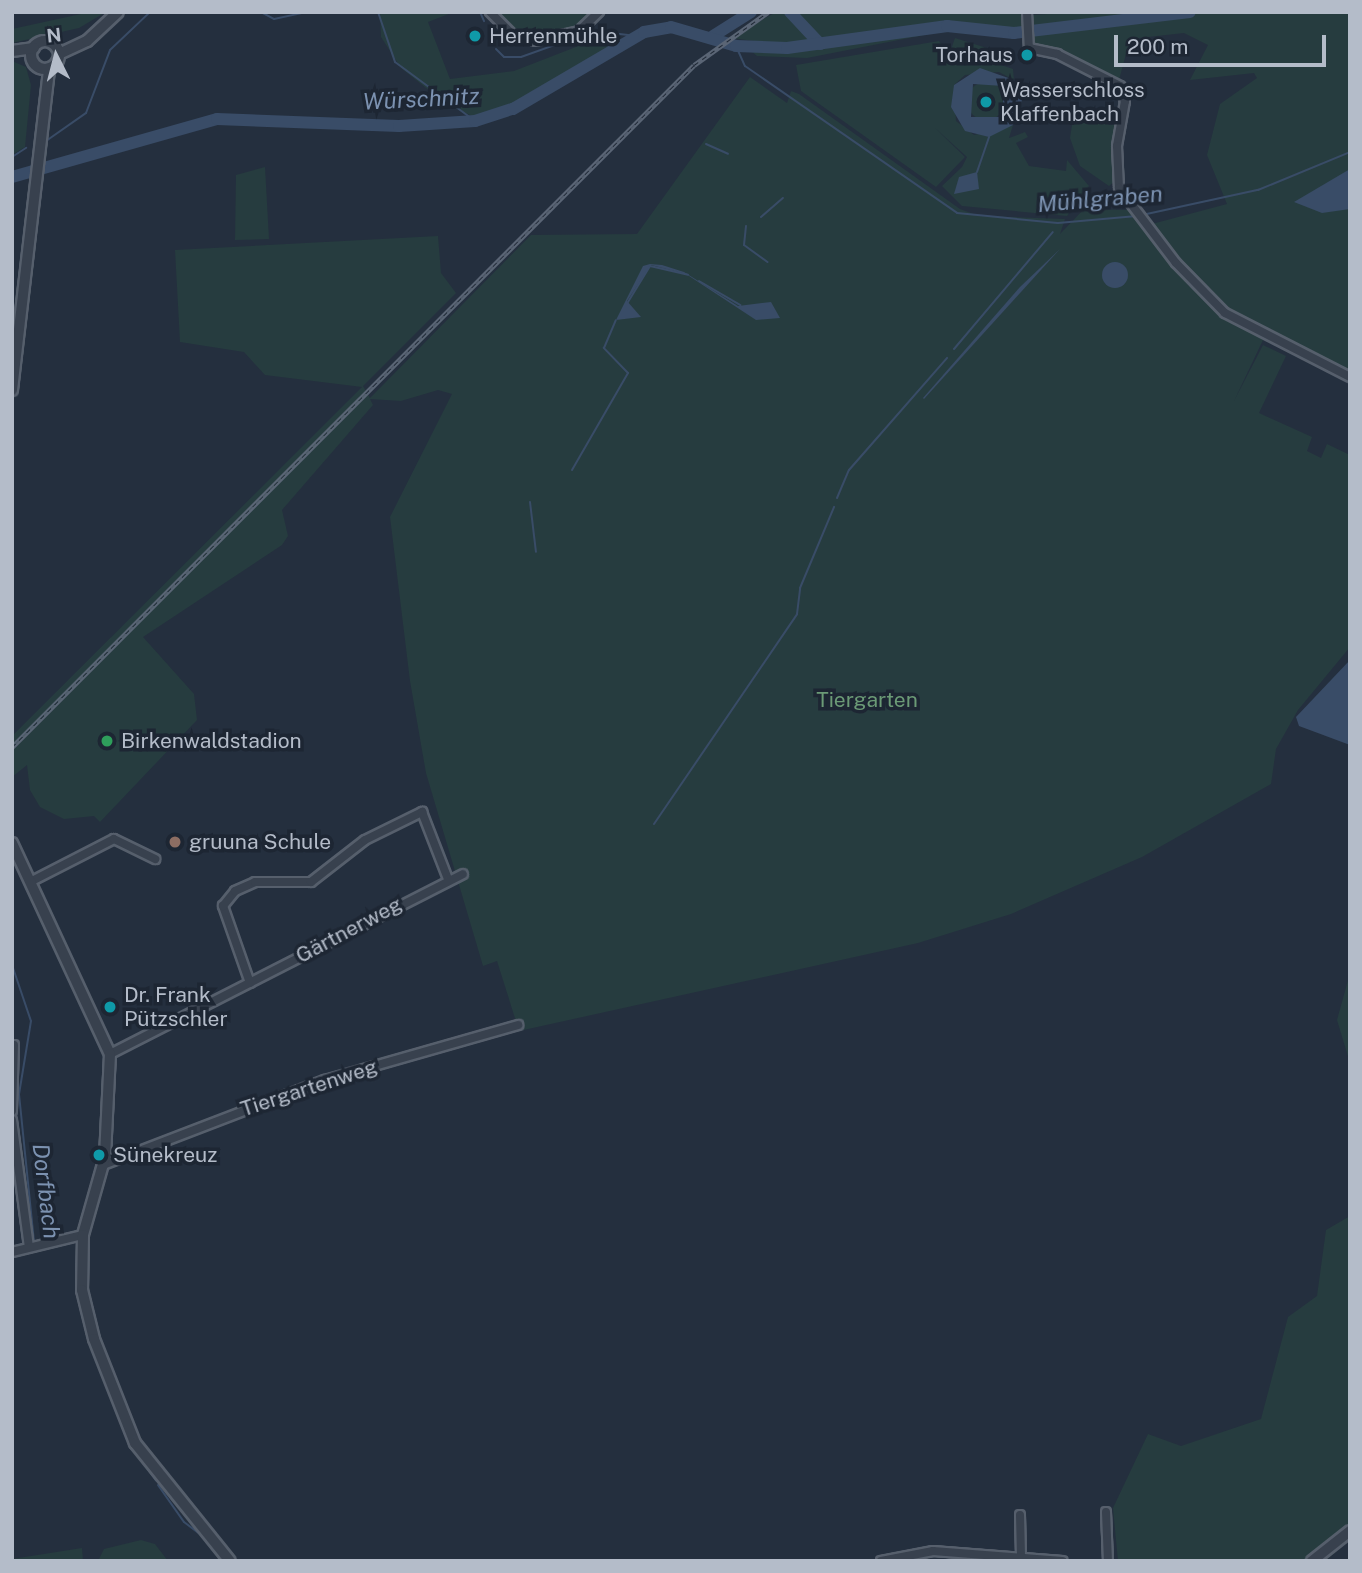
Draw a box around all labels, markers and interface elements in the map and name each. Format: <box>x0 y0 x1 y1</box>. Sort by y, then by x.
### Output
north arrow <box>21 21 91 91</box>
scale bar <box>1117 21 1329 65</box>
text: N <box>45 23 62 47</box>
place label: Herrenmühle <box>489 23 617 49</box>
marker: Herrenmühle <box>467 28 483 44</box>
text: 200 m <box>1127 34 1188 59</box>
place label: Torhaus <box>935 42 1013 68</box>
marker: Torhaus <box>1019 47 1035 63</box>
place label: Wasserschloss Klaffenbach <box>1000 77 1145 127</box>
water label: Würschnitz <box>362 82 480 116</box>
marker: Wasserschloss Klaffenbach <box>978 94 994 110</box>
water label: Mühlgraben <box>1036 180 1164 218</box>
park label: Tiergarten <box>816 687 918 713</box>
place label: Birkenwaldstadion <box>121 728 302 754</box>
marker: Birkenwaldstadion <box>99 733 115 749</box>
place label: gruuna Schule <box>189 829 331 855</box>
marker: gruuna Schule <box>167 834 183 850</box>
street label: Gärtnerweg <box>292 891 406 969</box>
place label: Dr. Frank Pützschler <box>124 982 228 1032</box>
marker: Dr. Frank Pützschler <box>102 999 118 1015</box>
street label: Tiergartenweg <box>237 1054 381 1122</box>
water label: Dorfbach <box>26 1142 66 1240</box>
place label: Sünekreuz <box>113 1142 217 1168</box>
marker: Sünekreuz <box>91 1147 107 1163</box>

